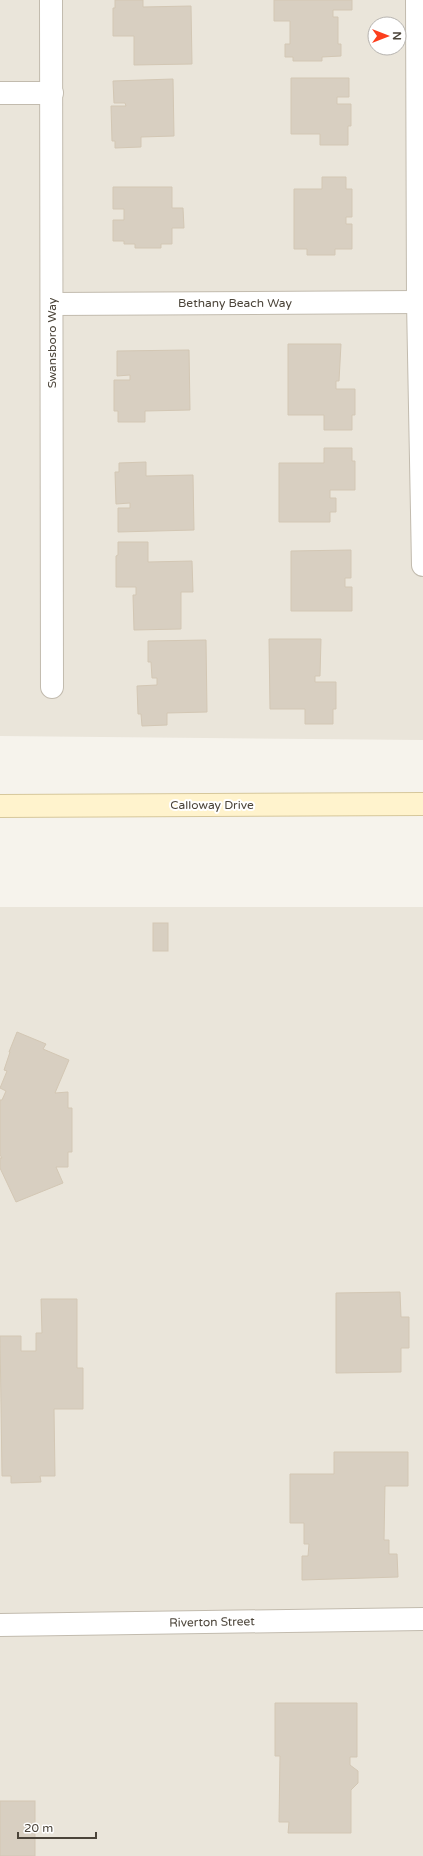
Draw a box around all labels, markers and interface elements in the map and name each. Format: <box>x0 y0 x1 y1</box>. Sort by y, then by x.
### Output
north arrow <box>367 16 407 56</box>
text: N <box>390 32 403 40</box>
street label: Bethany Beach Way <box>178 296 292 310</box>
street label: Swansboro Way <box>45 297 59 388</box>
street label: Calloway Drive <box>170 798 254 812</box>
street label: Riverton Street <box>169 1614 255 1630</box>
scale bar <box>18 1814 96 1840</box>
text: 20 m <box>24 1821 53 1835</box>

